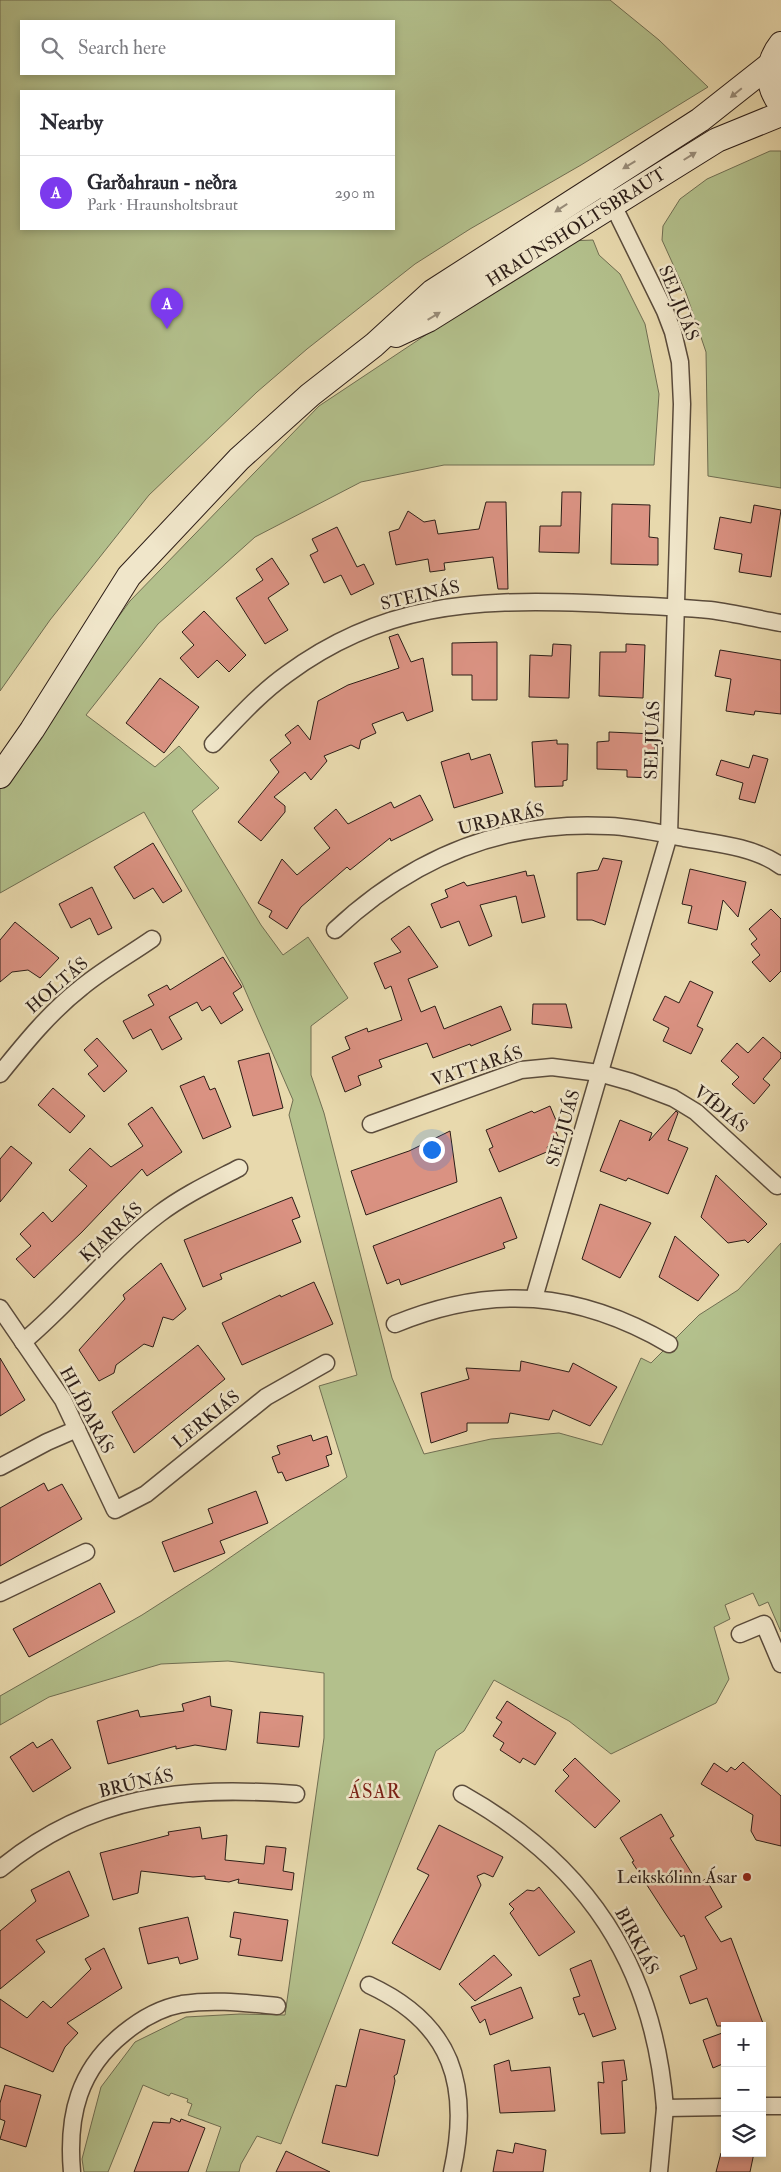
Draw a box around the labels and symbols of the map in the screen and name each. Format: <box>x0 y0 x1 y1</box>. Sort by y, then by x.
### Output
one-way arrow <box>730 88 743 99</box>
one-way arrow <box>684 152 697 161</box>
one-way arrow <box>623 161 636 170</box>
street label: HRAUNSHOLTSBRAUT <box>482 162 671 292</box>
one-way arrow <box>554 204 568 213</box>
street label: SELJUÁS <box>653 262 704 344</box>
pin: A <box>151 288 183 329</box>
one-way arrow <box>427 312 440 321</box>
street label: STEINÁS <box>378 575 462 616</box>
street label: SELJUÁS <box>640 700 665 780</box>
street label: URÐARÁS <box>456 798 547 841</box>
street label: HOLTÁS <box>21 952 93 1019</box>
street label: VATTARÁS <box>428 1041 526 1092</box>
street label: VÍÐIÁS <box>689 1081 752 1138</box>
street label: SELJUÁS <box>542 1087 585 1169</box>
your location <box>419 1137 445 1163</box>
street label: KJARRÁS <box>75 1197 148 1267</box>
street label: HLÍÐARÁS <box>54 1363 119 1458</box>
street label: LERKIÁS <box>168 1385 245 1454</box>
street label: BRÚNÁS <box>96 1764 176 1803</box>
district label: ÁSAR <box>348 1778 401 1804</box>
place label: Leikskólinn Ásar <box>617 1866 737 1889</box>
marker: Leikskólinn Ásar <box>741 1871 753 1883</box>
street label: BIRKIÁS <box>609 1903 664 1979</box>

